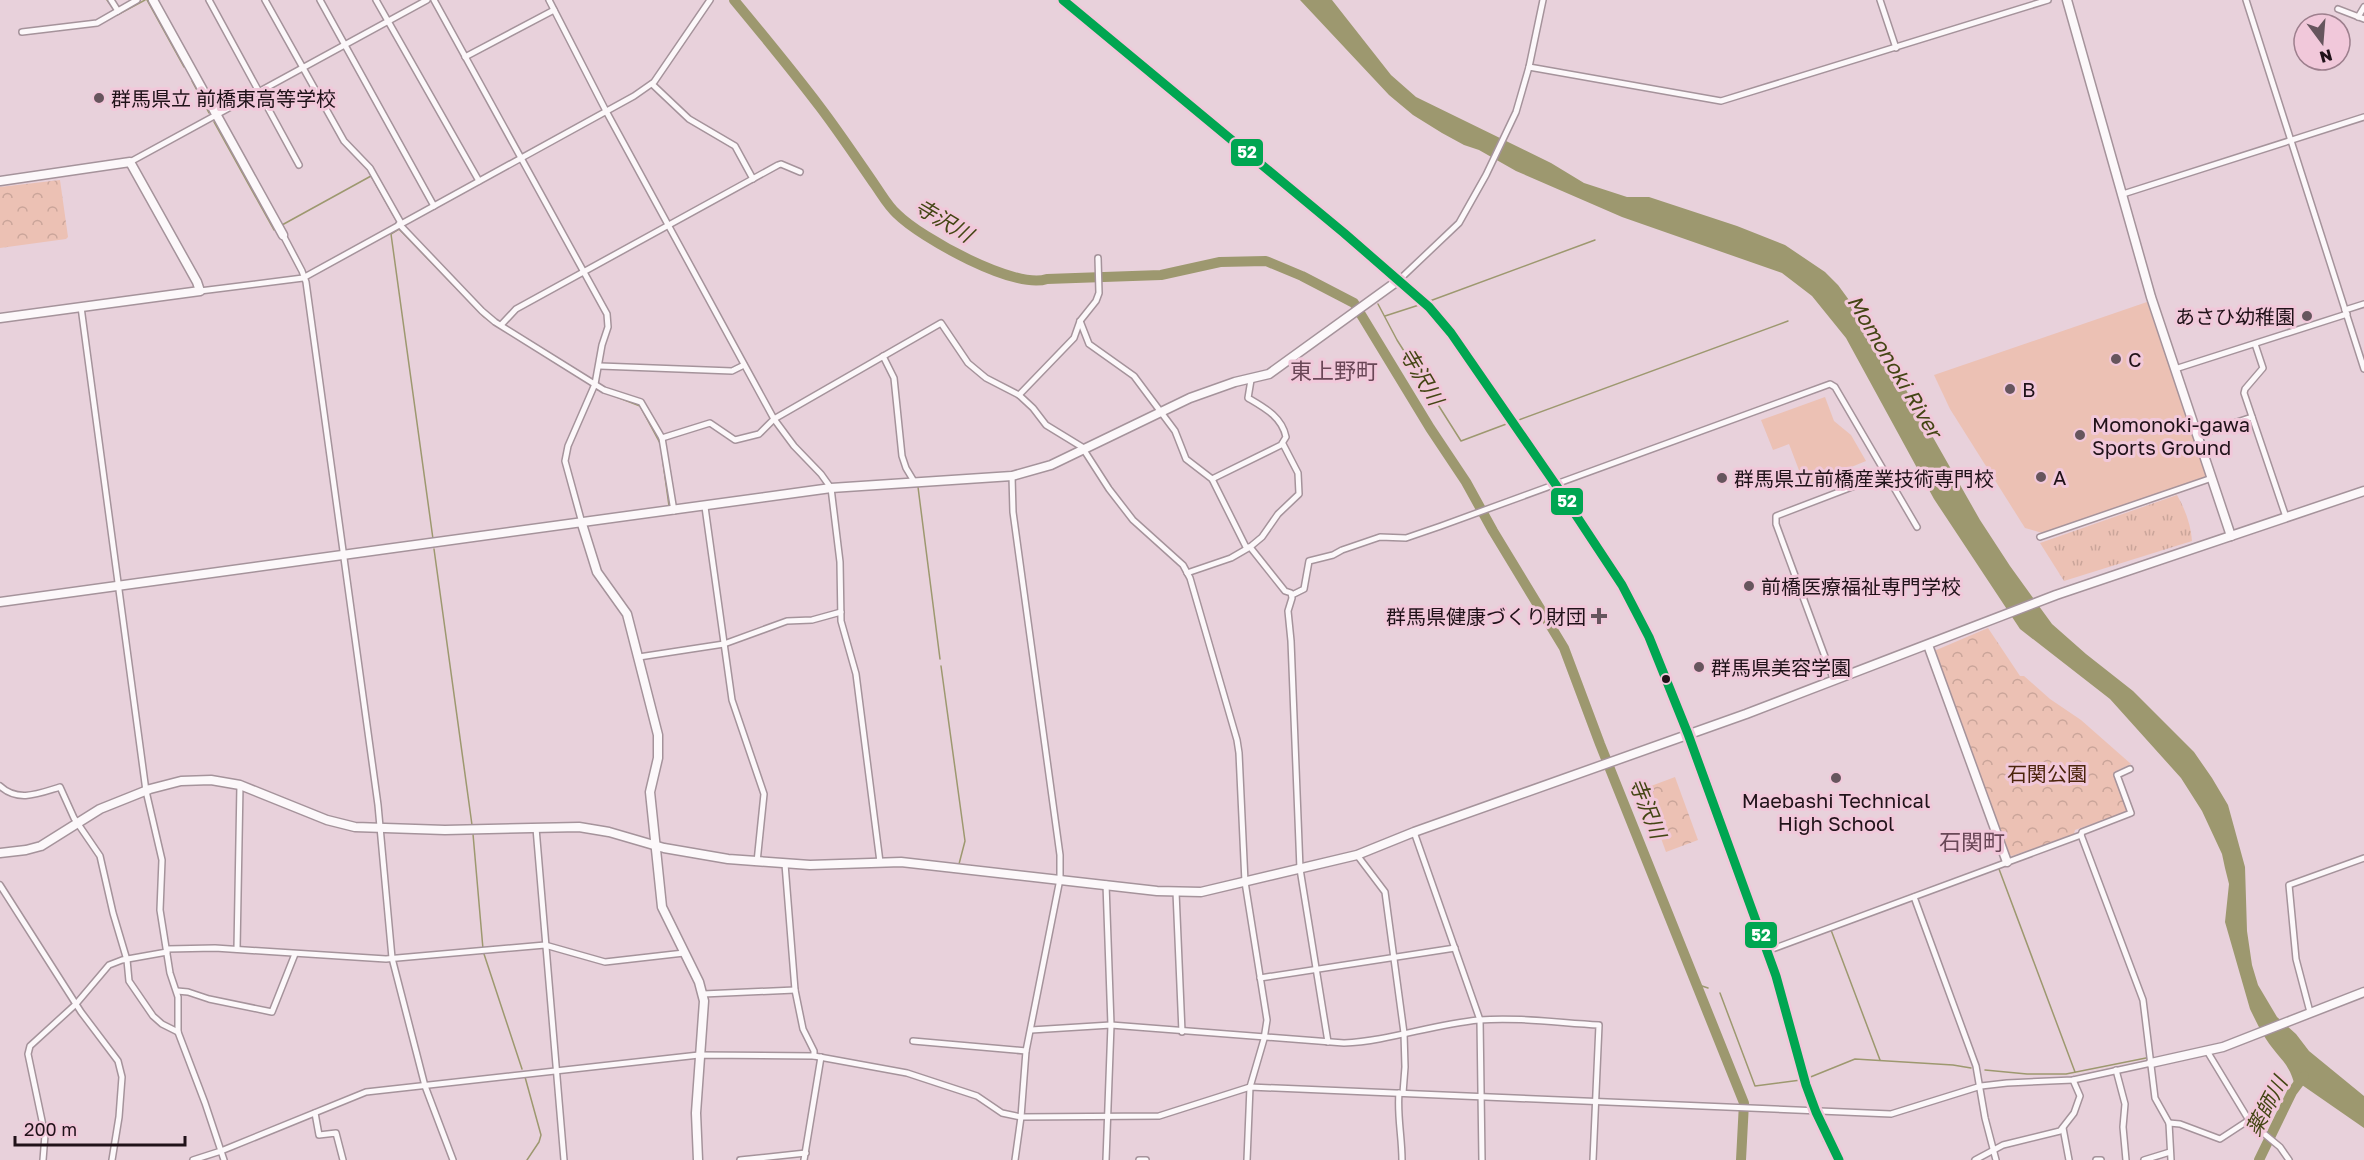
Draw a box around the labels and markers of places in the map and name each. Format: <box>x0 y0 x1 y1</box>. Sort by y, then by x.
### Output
place label: 群馬県立 前橋東高等学校 <box>111 86 336 110</box>
marker: 群馬県立 前橋東高等学校 <box>92 91 106 105</box>
place label: あさひ幼稚園 <box>2175 304 2295 328</box>
marker: あさひ幼稚園 <box>2300 309 2314 323</box>
place label: C <box>2128 347 2142 371</box>
marker: C <box>2109 352 2123 366</box>
place label: B <box>2022 377 2035 401</box>
marker: B <box>2003 382 2017 396</box>
place label: Momonoki-gawa Sports Ground <box>2092 412 2250 459</box>
marker: Momonoki-gawa Sports Ground <box>2073 428 2087 442</box>
place label: A <box>2053 465 2066 489</box>
place label: 群馬県立前橋産業技術専門校 <box>1734 466 1994 490</box>
marker: A <box>2034 470 2048 484</box>
marker: 群馬県立前橋産業技術専門校 <box>1715 471 1729 485</box>
place label: 前橋医療福祉専門学校 <box>1761 574 1961 598</box>
marker: 前橋医療福祉専門学校 <box>1742 579 1756 593</box>
place label: 群馬県健康づくり財団 <box>1386 604 1586 628</box>
marker: 群馬県健康づくり財団 <box>1590 607 1608 625</box>
place label: 群馬県美容学園 <box>1711 655 1851 679</box>
marker: 群馬県美容学園 <box>1692 660 1706 674</box>
unlabelled marker <box>1660 673 1672 685</box>
marker: Maebashi Technical High School <box>1829 771 1843 785</box>
place label: Maebashi Technical High School <box>1742 788 1930 835</box>

